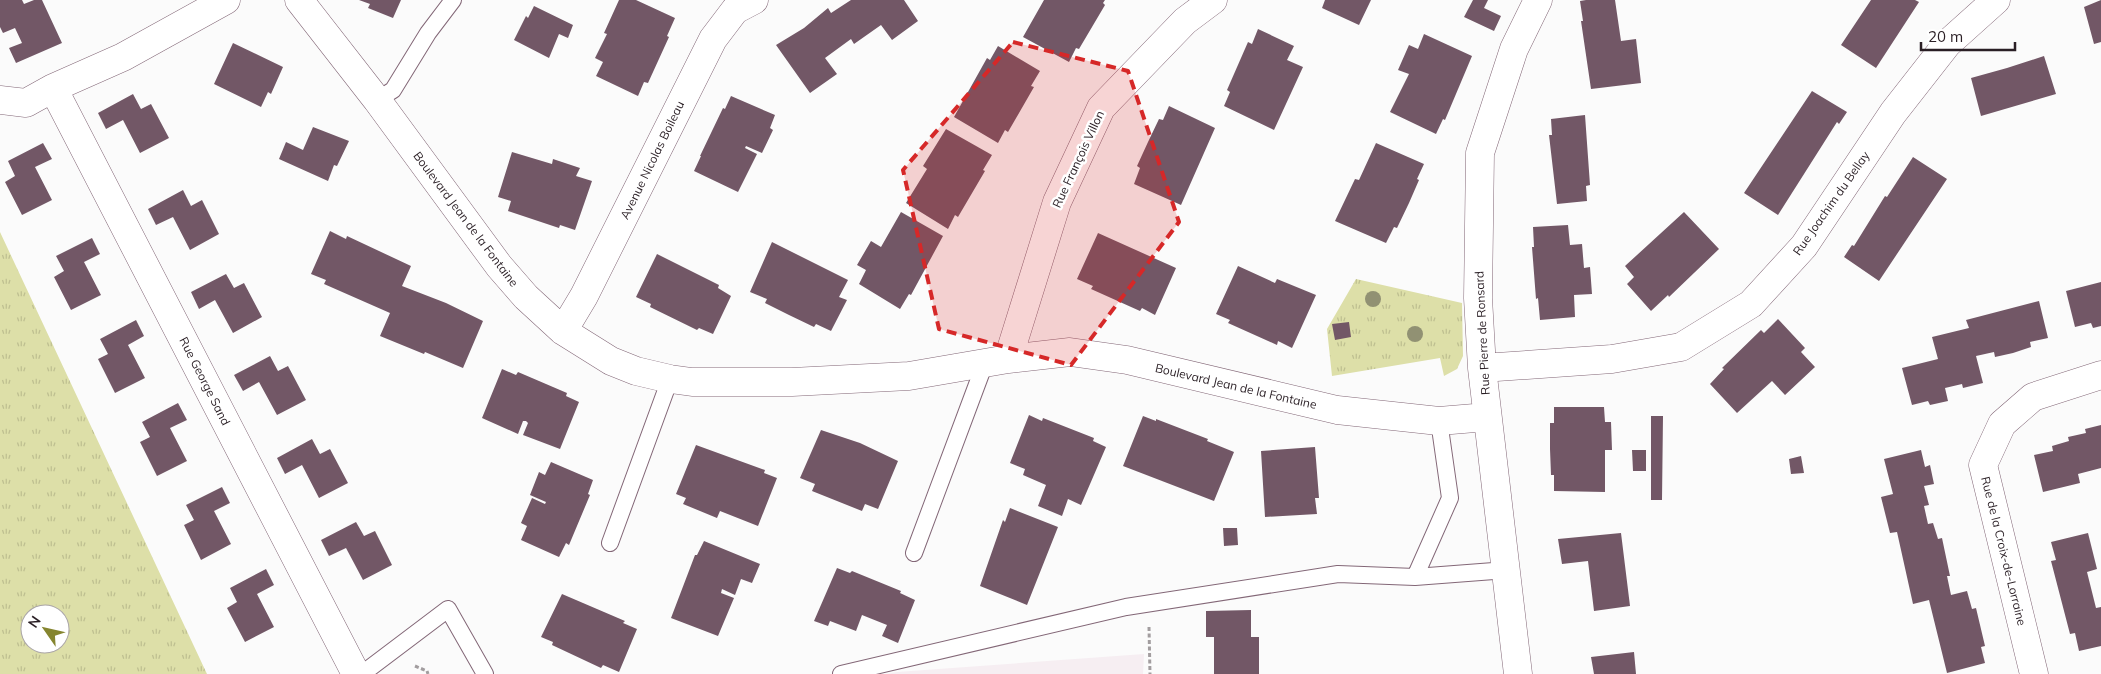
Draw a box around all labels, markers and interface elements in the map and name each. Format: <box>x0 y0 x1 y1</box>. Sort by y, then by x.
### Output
scale bar <box>1921 20 2015 52</box>
text: 20 m <box>1928 27 1963 46</box>
street label: Avenue Nicolas Boileau <box>617 98 687 222</box>
street label: Rue François Villon <box>1049 108 1107 210</box>
street label: Boulevard Jean de la Fontaine <box>410 148 522 290</box>
street label: Rue Joachim du Bellay <box>1789 148 1873 258</box>
street label: Rue Pierre de Ronsard <box>1471 271 1493 395</box>
street label: Rue George Sand <box>176 334 234 428</box>
street label: Boulevard Jean de la Fontaine <box>1154 360 1318 412</box>
street label: Rue de la Croix-de-Lorraine <box>1978 475 2030 627</box>
north arrow <box>20 604 70 654</box>
text: N <box>24 612 45 631</box>

